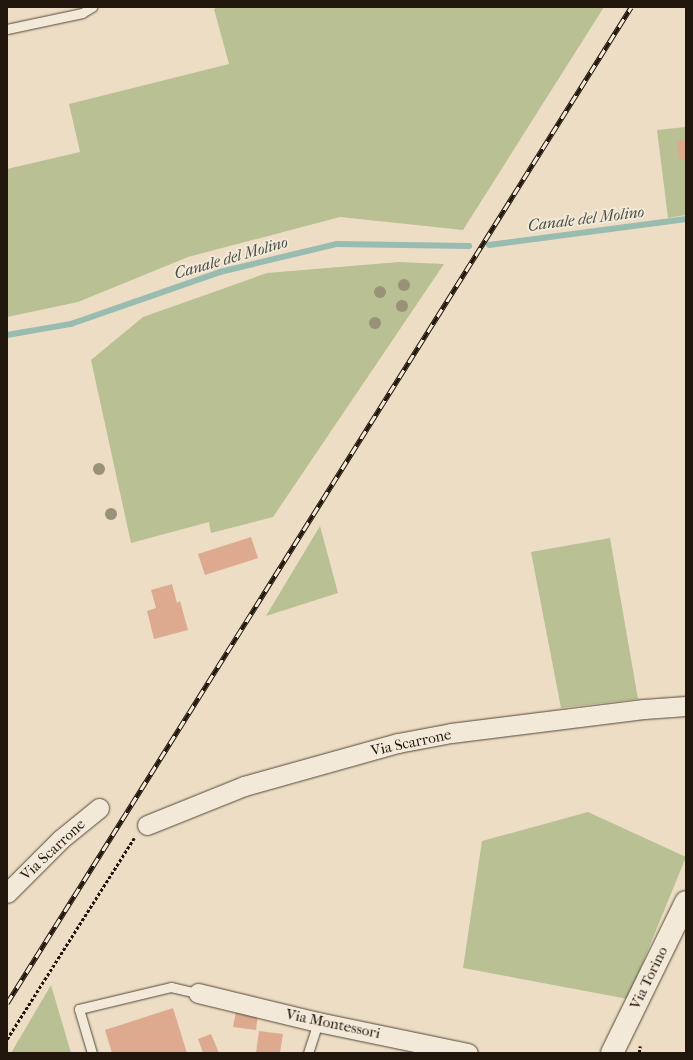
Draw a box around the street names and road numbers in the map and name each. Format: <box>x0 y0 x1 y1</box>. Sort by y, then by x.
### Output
street label: Via Scarrone <box>369 726 453 760</box>
street label: Via Scarrone <box>17 816 89 884</box>
street label: Via Torino <box>626 944 672 1012</box>
street label: Via Montessori <box>284 1005 382 1043</box>

